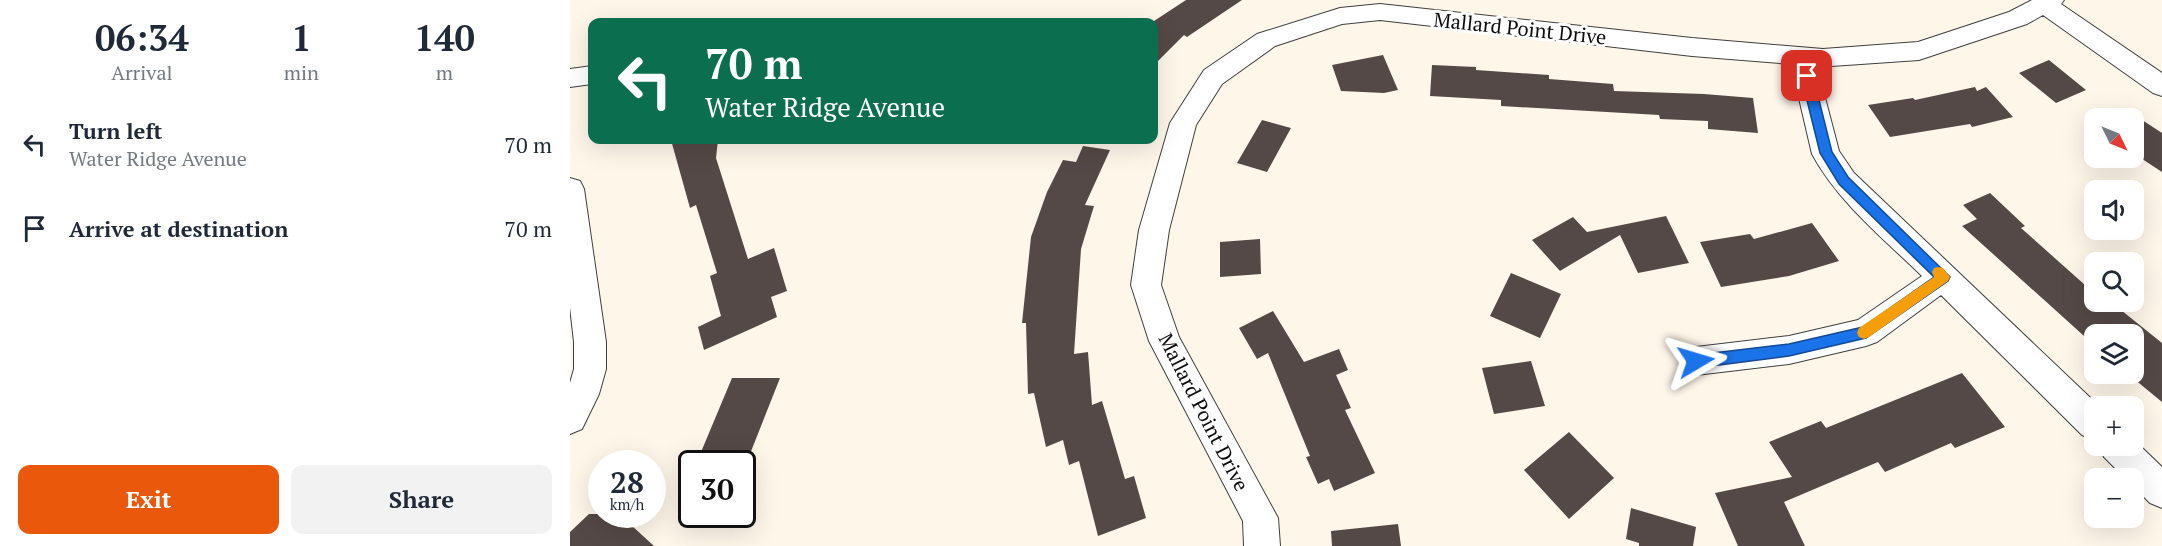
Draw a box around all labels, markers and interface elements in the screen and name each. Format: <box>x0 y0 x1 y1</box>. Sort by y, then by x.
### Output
street label: Mallard Point Drive <box>1432 6 1608 50</box>
text: 06:34 <box>95 14 189 61</box>
text: 1 <box>291 14 312 61</box>
text: 140 <box>414 14 475 61</box>
text: 70 m <box>705 35 803 91</box>
icon: left <box>606 42 684 120</box>
pin <box>1781 50 1832 101</box>
text: Arrival <box>111 59 173 86</box>
text: min <box>284 59 319 86</box>
text: m <box>436 59 453 86</box>
icon: arrive <box>1790 59 1823 92</box>
text: Water Ridge Avenue <box>705 89 945 125</box>
north arrow <box>2084 108 2144 168</box>
map controls <box>2084 108 2144 528</box>
text: Turn left <box>69 116 162 145</box>
icon: left <box>18 128 51 161</box>
text: 70 m <box>504 130 552 159</box>
text: Water Ridge Avenue <box>69 145 247 172</box>
button: sound <box>2084 180 2144 240</box>
icon: arrive <box>18 212 51 245</box>
text: Arrive at destination <box>69 214 288 243</box>
text: 70 m <box>504 214 552 243</box>
button: search <box>2084 252 2144 312</box>
button: layers <box>2084 324 2144 384</box>
street label: Mallard Point Drive <box>1153 329 1255 495</box>
position arrow <box>1664 329 1728 393</box>
button: + <box>2084 396 2144 456</box>
speed limit sign: 30 <box>678 450 756 528</box>
text: 28 <box>610 462 644 502</box>
button: Exit <box>18 465 279 534</box>
button: Share <box>291 465 552 534</box>
button: − <box>2084 468 2144 528</box>
text: km/h <box>610 494 644 514</box>

